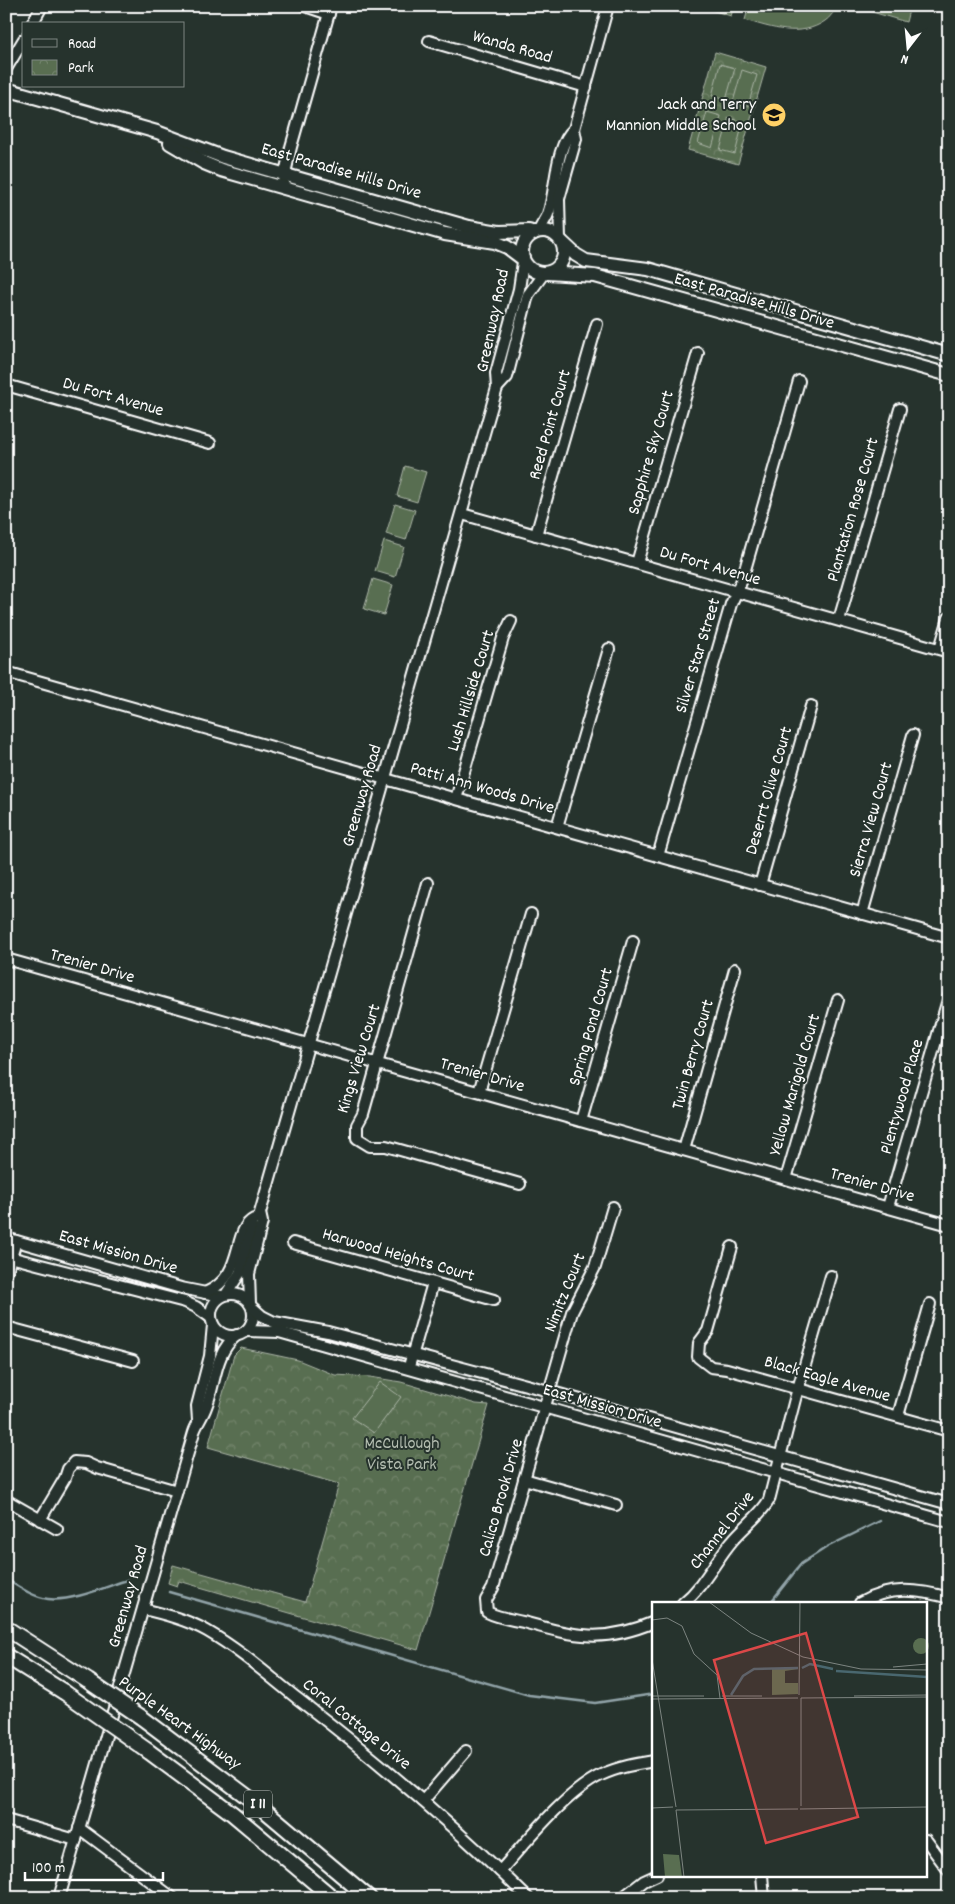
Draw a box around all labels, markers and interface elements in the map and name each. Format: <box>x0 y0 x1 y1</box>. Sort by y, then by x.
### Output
legend <box>22 22 185 88</box>
north arrow <box>882 22 932 72</box>
street label: Wanda Road <box>469 25 555 71</box>
text: Road <box>68 34 96 56</box>
text: N <box>899 48 911 69</box>
text: Park <box>68 58 94 80</box>
place label: Jack and Terry Mannion Middle School <box>606 93 757 139</box>
school or university icon: Jack and Terry Mannion Middle School <box>761 102 787 128</box>
street label: East Paradise Hills Drive <box>258 137 424 207</box>
street label: Greenway Road <box>471 267 517 375</box>
street label: East Paradise Hills Drive <box>671 267 837 337</box>
street label: Reed Point Court <box>523 367 579 483</box>
street label: Du Fort Avenue <box>60 372 166 424</box>
street label: Sapphire Sky Court <box>622 388 682 518</box>
street label: Plantation Rose Court <box>821 435 887 585</box>
street label: Du Fort Avenue <box>657 541 763 593</box>
street label: Silver Star Street <box>670 595 728 717</box>
street label: Lush Hillside Court <box>442 627 502 755</box>
street label: Deserrt Olive Court <box>740 724 800 858</box>
street label: Greenway Road <box>337 742 389 850</box>
street label: Patti Ann Woods Drive <box>407 756 557 822</box>
street label: Sierra View Court <box>844 759 900 880</box>
street label: Trenier Drive <box>47 943 137 991</box>
street label: Spring Pond Court <box>563 965 621 1089</box>
street label: Twin Berry Court <box>666 997 722 1113</box>
street label: Kings View Court <box>332 1001 389 1117</box>
street label: Yellow Marigold Court <box>764 1011 828 1159</box>
street label: Plentywood Place <box>875 1036 931 1158</box>
street label: Trenier Drive <box>437 1052 527 1100</box>
street label: Trenier Drive <box>827 1162 917 1210</box>
street label: Harwood Heights Court <box>319 1222 477 1290</box>
street label: East Mission Drive <box>56 1224 180 1282</box>
street label: Nimitz Court <box>539 1249 593 1336</box>
street label: Black Eagle Avenue <box>761 1350 893 1410</box>
street label: East Mission Drive <box>540 1378 664 1436</box>
park label: McCullough Vista Park <box>365 1432 439 1478</box>
street label: Calico Brook Drive <box>473 1436 531 1560</box>
street label: Channel Drive <box>684 1487 762 1575</box>
street label: Greenway Road <box>103 1543 155 1651</box>
inset map <box>652 1602 928 1876</box>
street label: Purple Heart Highway <box>113 1671 246 1777</box>
street label: Coral Cottage Drive <box>296 1673 416 1777</box>
road number: I 11 <box>244 1790 272 1818</box>
scale bar <box>25 1849 162 1881</box>
text: 100 m <box>32 1858 65 1880</box>

